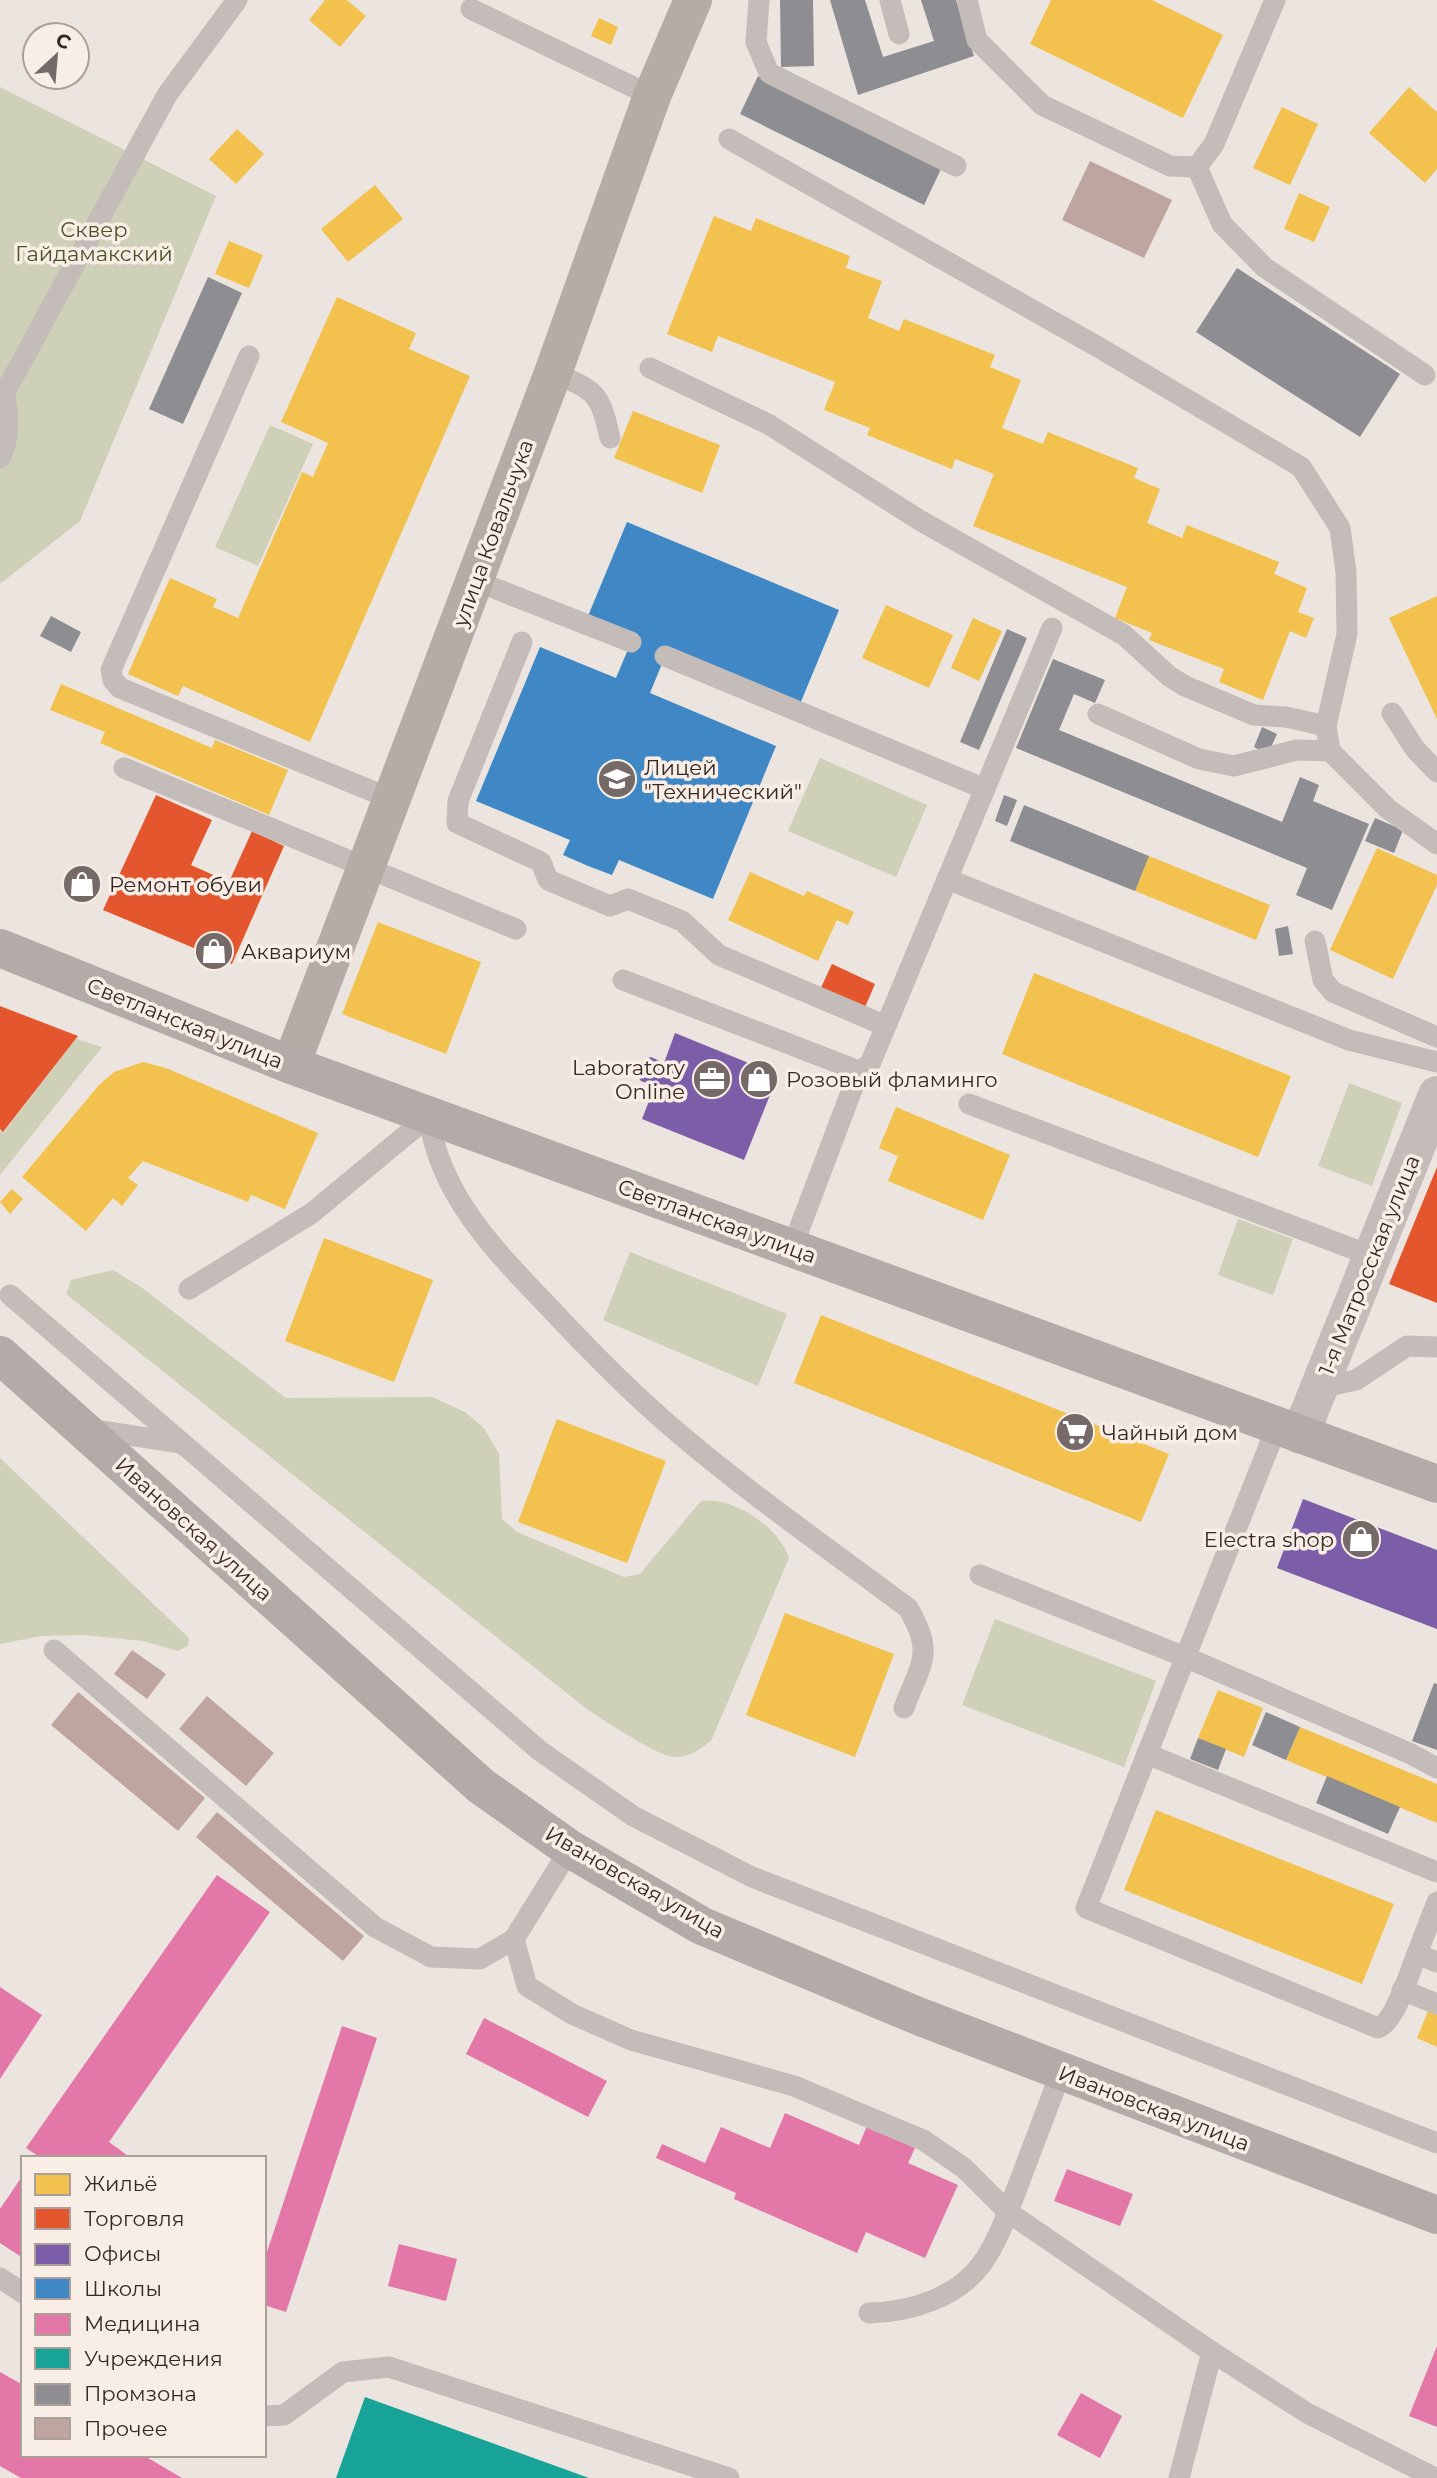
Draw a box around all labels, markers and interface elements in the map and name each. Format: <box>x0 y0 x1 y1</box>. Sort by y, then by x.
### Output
north arrow <box>21 21 91 91</box>
text: С <box>52 28 75 55</box>
park label: Сквер Гайдамакский <box>15 217 173 266</box>
street label: улица Ковальчука <box>447 436 538 631</box>
place label: Лицей "Технический" <box>644 755 802 804</box>
school or university icon: Лицей "Технический" <box>596 758 638 800</box>
shop icon: Ремонт обуви <box>61 863 103 905</box>
place label: Ремонт обуви <box>109 872 262 897</box>
shop icon: Аквариум <box>193 930 235 972</box>
place label: Аквариум <box>241 939 351 964</box>
street label: Светланская улица <box>83 972 287 1074</box>
place label: Laboratory Online <box>572 1055 686 1104</box>
office icon: Laboratory Online <box>691 1058 733 1100</box>
shop icon: Розовый фламинго <box>738 1058 780 1100</box>
place label: Розовый фламинго <box>786 1067 998 1092</box>
street label: 1-я Матросская улица <box>1313 1151 1425 1379</box>
street label: Светланская улица <box>614 1173 820 1269</box>
supermarket icon: Чайный дом <box>1054 1411 1096 1453</box>
place label: Чайный дом <box>1102 1420 1238 1445</box>
street label: Ивановская улица <box>110 1452 278 1606</box>
shop icon: Electra shop <box>1340 1518 1382 1560</box>
place label: Electra shop <box>1204 1527 1334 1552</box>
street label: Ивановская улица <box>541 1821 729 1943</box>
street label: Ивановская улица <box>1055 2060 1253 2156</box>
legend <box>21 2156 266 2457</box>
text: Жильё <box>84 2171 158 2196</box>
text: Торговля <box>84 2206 185 2231</box>
text: Офисы <box>84 2241 161 2266</box>
text: Школы <box>84 2276 162 2301</box>
text: Медицина <box>84 2311 200 2336</box>
text: Учреждения <box>84 2346 223 2371</box>
text: Промзона <box>84 2381 197 2406</box>
text: Прочее <box>84 2416 168 2441</box>

